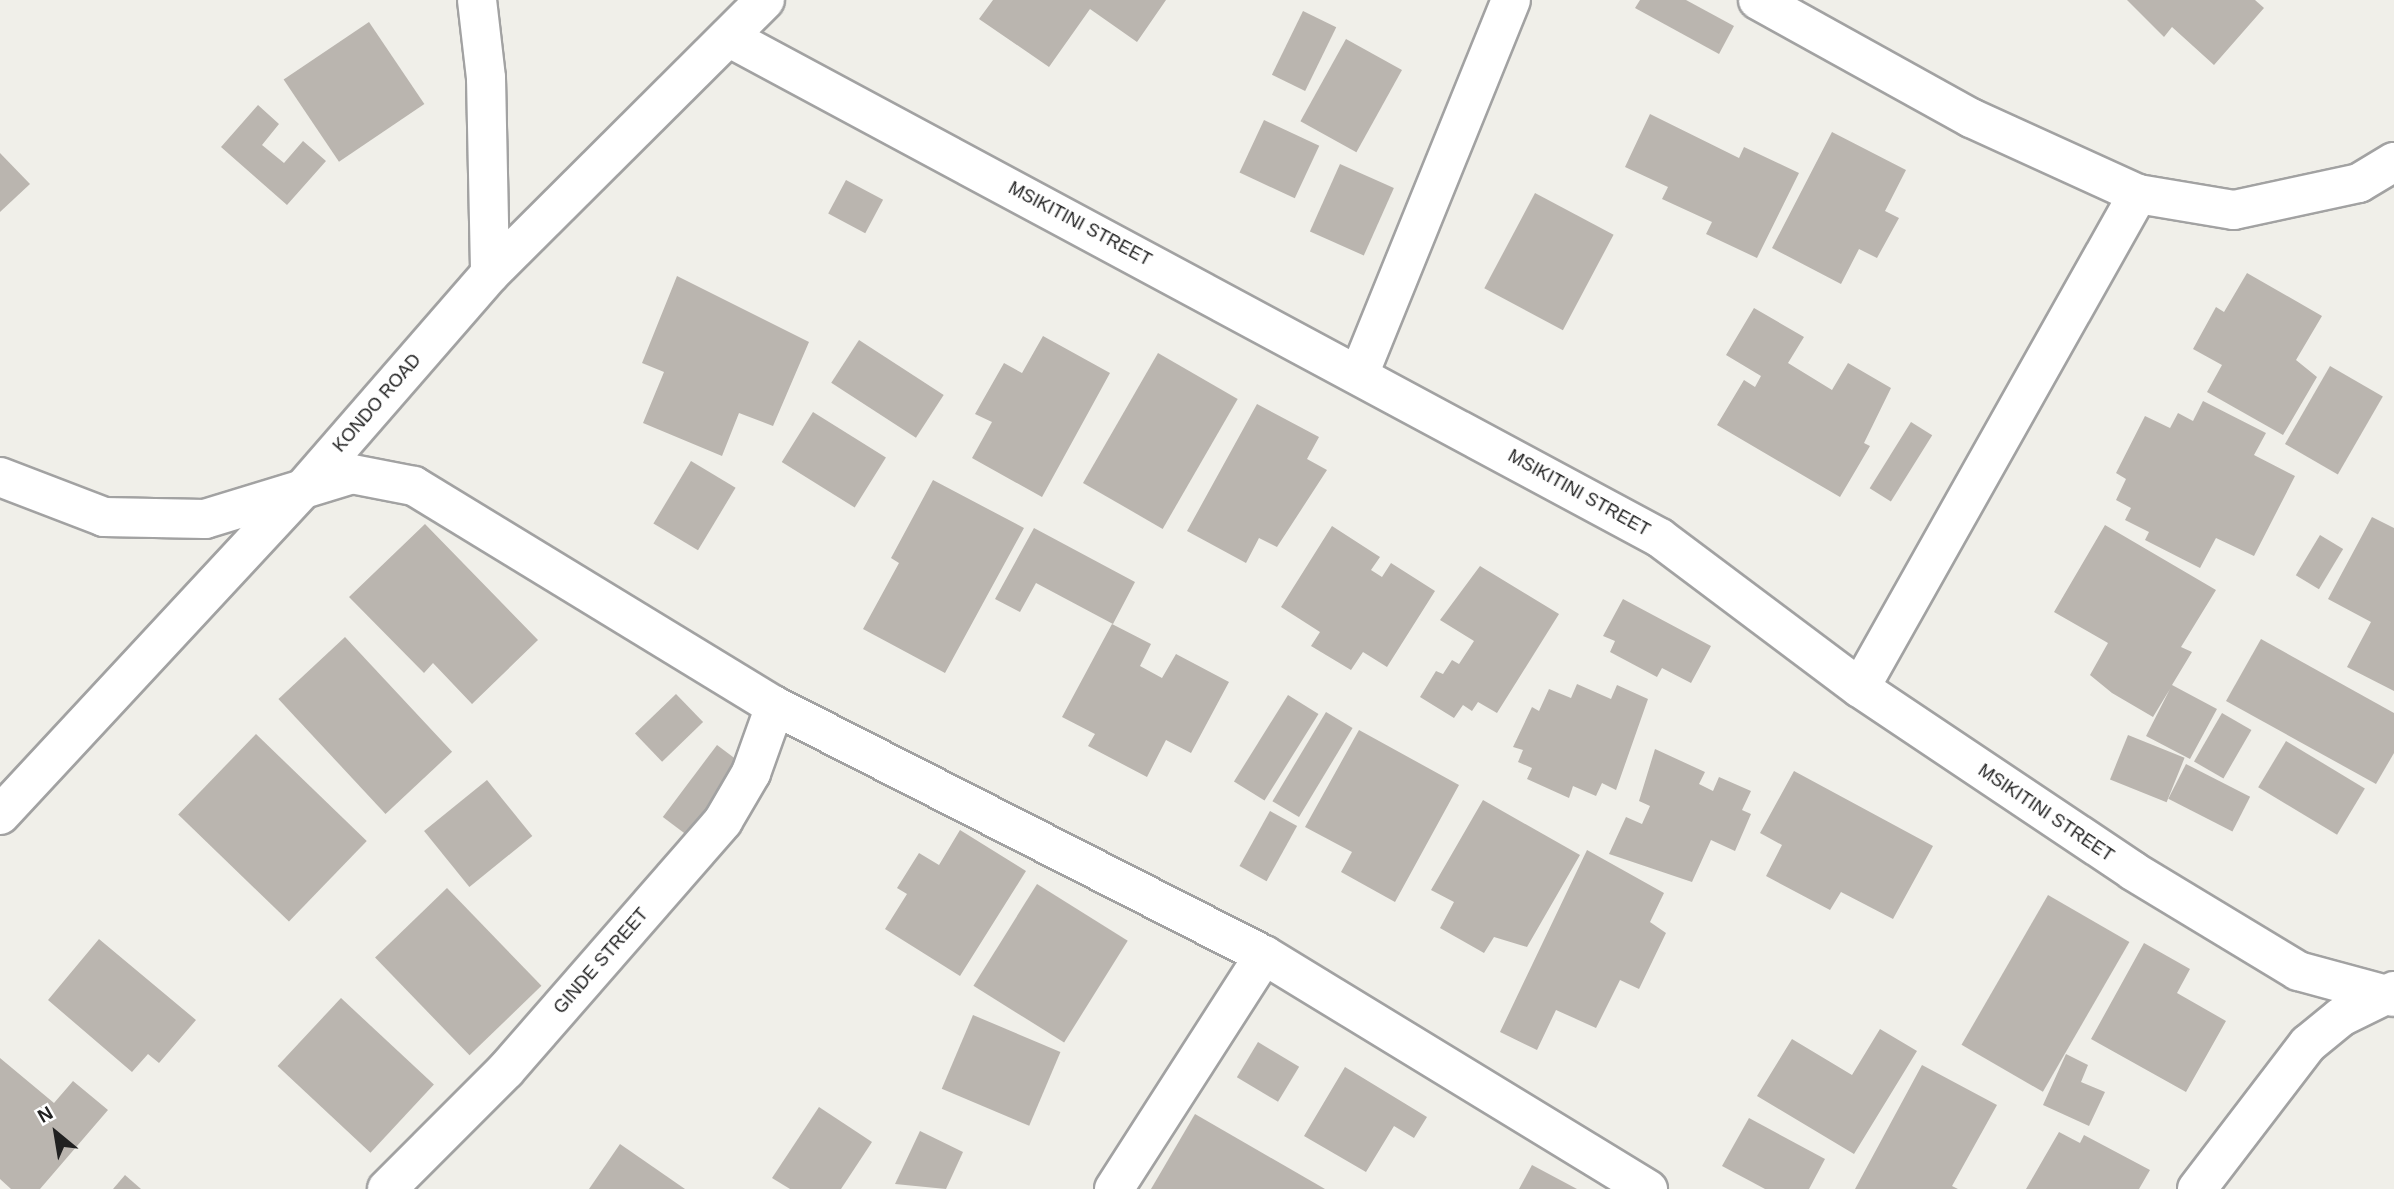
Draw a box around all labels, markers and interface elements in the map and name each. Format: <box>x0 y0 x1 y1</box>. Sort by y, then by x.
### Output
street label: MSIKITINI STREET <box>1005 177 1155 271</box>
street label: KONDO ROAD <box>328 349 426 457</box>
street label: MSIKITINI STREET <box>1504 445 1654 541</box>
street label: MSIKITINI STREET <box>1974 760 2118 866</box>
street label: GINDE STREET <box>549 904 653 1018</box>
north arrow <box>21 1098 91 1168</box>
text: N <box>34 1102 56 1127</box>

